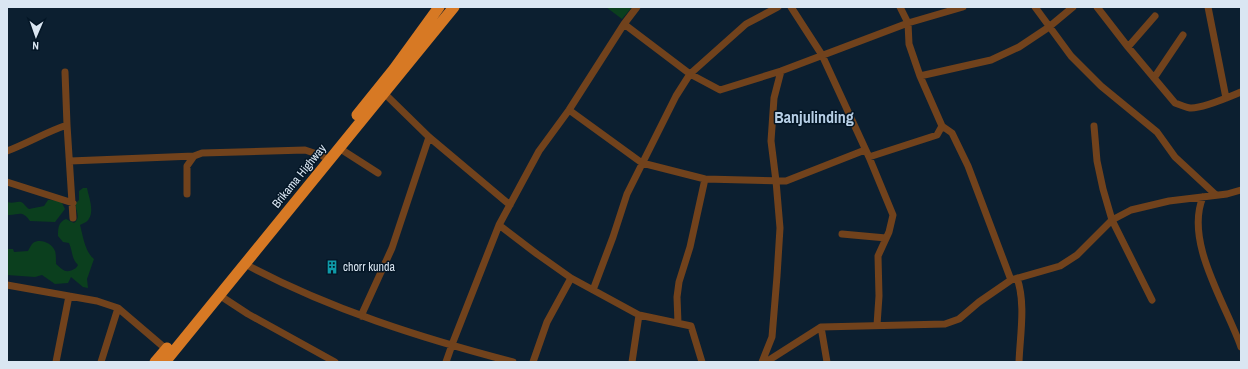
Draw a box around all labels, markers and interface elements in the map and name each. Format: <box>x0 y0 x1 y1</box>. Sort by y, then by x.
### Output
north arrow <box>16 16 56 56</box>
text: N <box>32 39 39 53</box>
district label: Banjulinding <box>774 106 854 128</box>
street label: Brikama Highway <box>268 141 330 211</box>
building icon: chorr kunda <box>324 259 340 275</box>
place label: chorr kunda <box>343 259 395 275</box>

